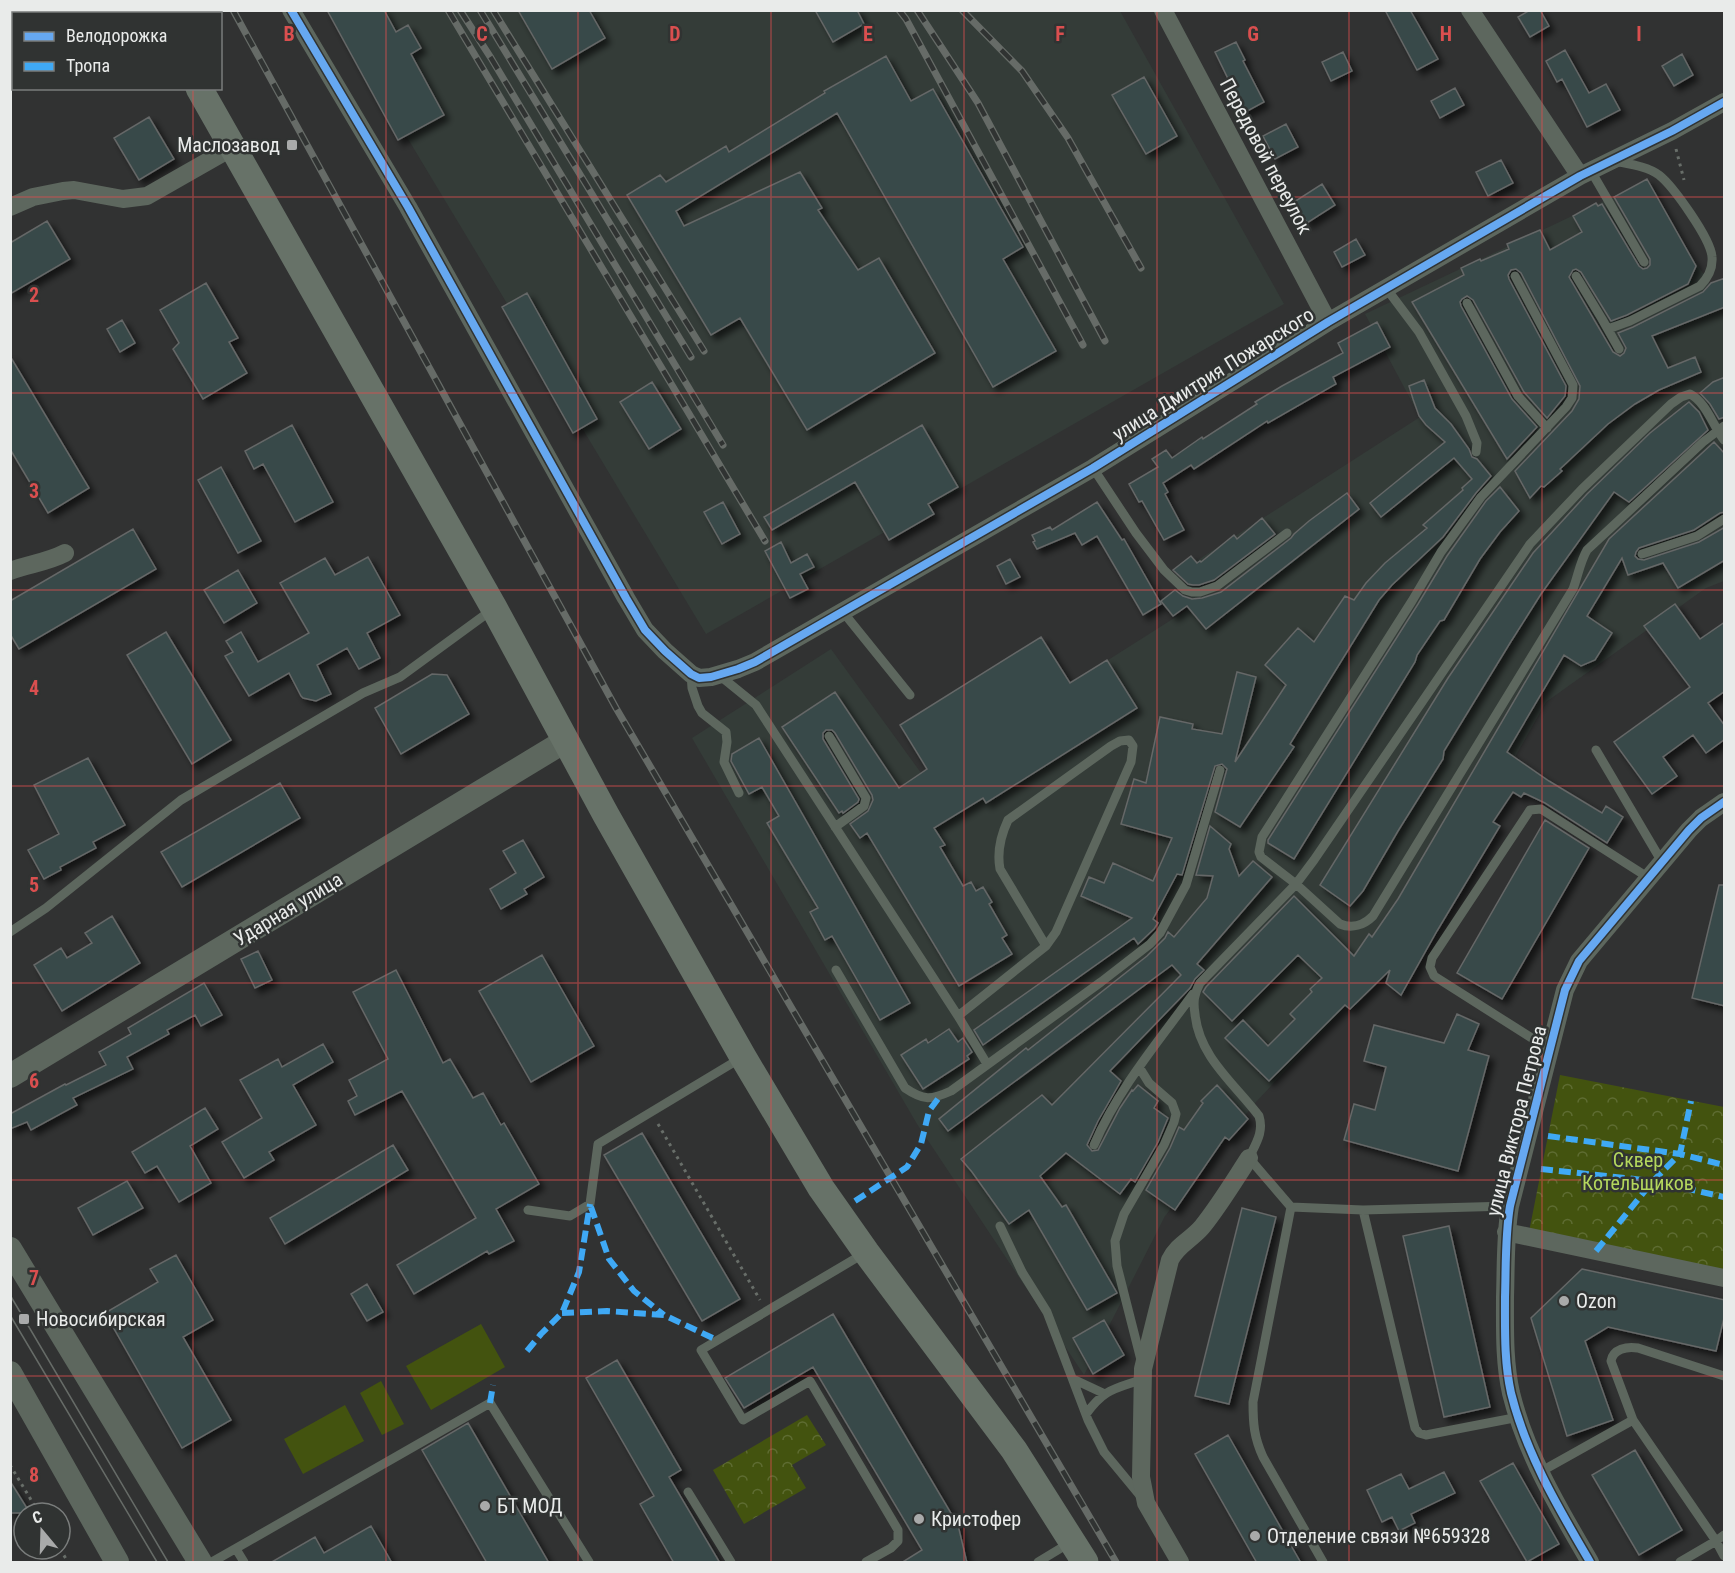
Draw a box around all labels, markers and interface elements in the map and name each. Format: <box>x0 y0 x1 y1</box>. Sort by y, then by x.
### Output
legend <box>12 12 222 90</box>
text: B <box>283 22 295 46</box>
text: C <box>476 22 488 46</box>
text: D <box>669 22 681 46</box>
text: E <box>863 22 873 46</box>
text: F <box>1055 22 1065 46</box>
text: G <box>1247 22 1259 46</box>
text: H <box>1440 22 1452 46</box>
text: I <box>1636 22 1642 46</box>
text: Велодорожка <box>66 25 167 46</box>
text: Тропа <box>66 55 110 76</box>
street label: Передовой переулок <box>1215 74 1317 238</box>
place label: Маслозавод <box>177 133 280 157</box>
marker: Маслозавод <box>285 138 299 152</box>
text: 2 <box>29 283 39 307</box>
street label: улица Дмитрия Пожарского <box>1108 302 1318 446</box>
text: 3 <box>29 479 39 503</box>
text: 4 <box>29 676 39 700</box>
street label: Ударная улица <box>229 867 347 951</box>
text: 5 <box>29 873 39 897</box>
street label: улица Виктора Петрова <box>1481 1023 1551 1219</box>
text: 6 <box>29 1069 39 1093</box>
park label: Сквер Котельщиков <box>1582 1148 1694 1195</box>
text: 7 <box>29 1266 39 1290</box>
place label: Ozon <box>1576 1289 1616 1313</box>
marker: Ozon <box>1557 1294 1571 1308</box>
place label: Новосибирская <box>36 1307 166 1331</box>
marker: Новосибирская <box>17 1312 31 1326</box>
text: 8 <box>29 1463 39 1487</box>
place label: БТ МОД <box>497 1494 562 1518</box>
marker: БТ МОД <box>478 1499 492 1513</box>
north arrow <box>12 1501 72 1561</box>
text: С <box>30 1507 45 1528</box>
place label: Кристофер <box>931 1507 1021 1531</box>
marker: Кристофер <box>912 1512 926 1526</box>
place label: Отделение связи №659328 <box>1267 1524 1490 1548</box>
marker: Отделение связи №659328 <box>1248 1529 1262 1543</box>

